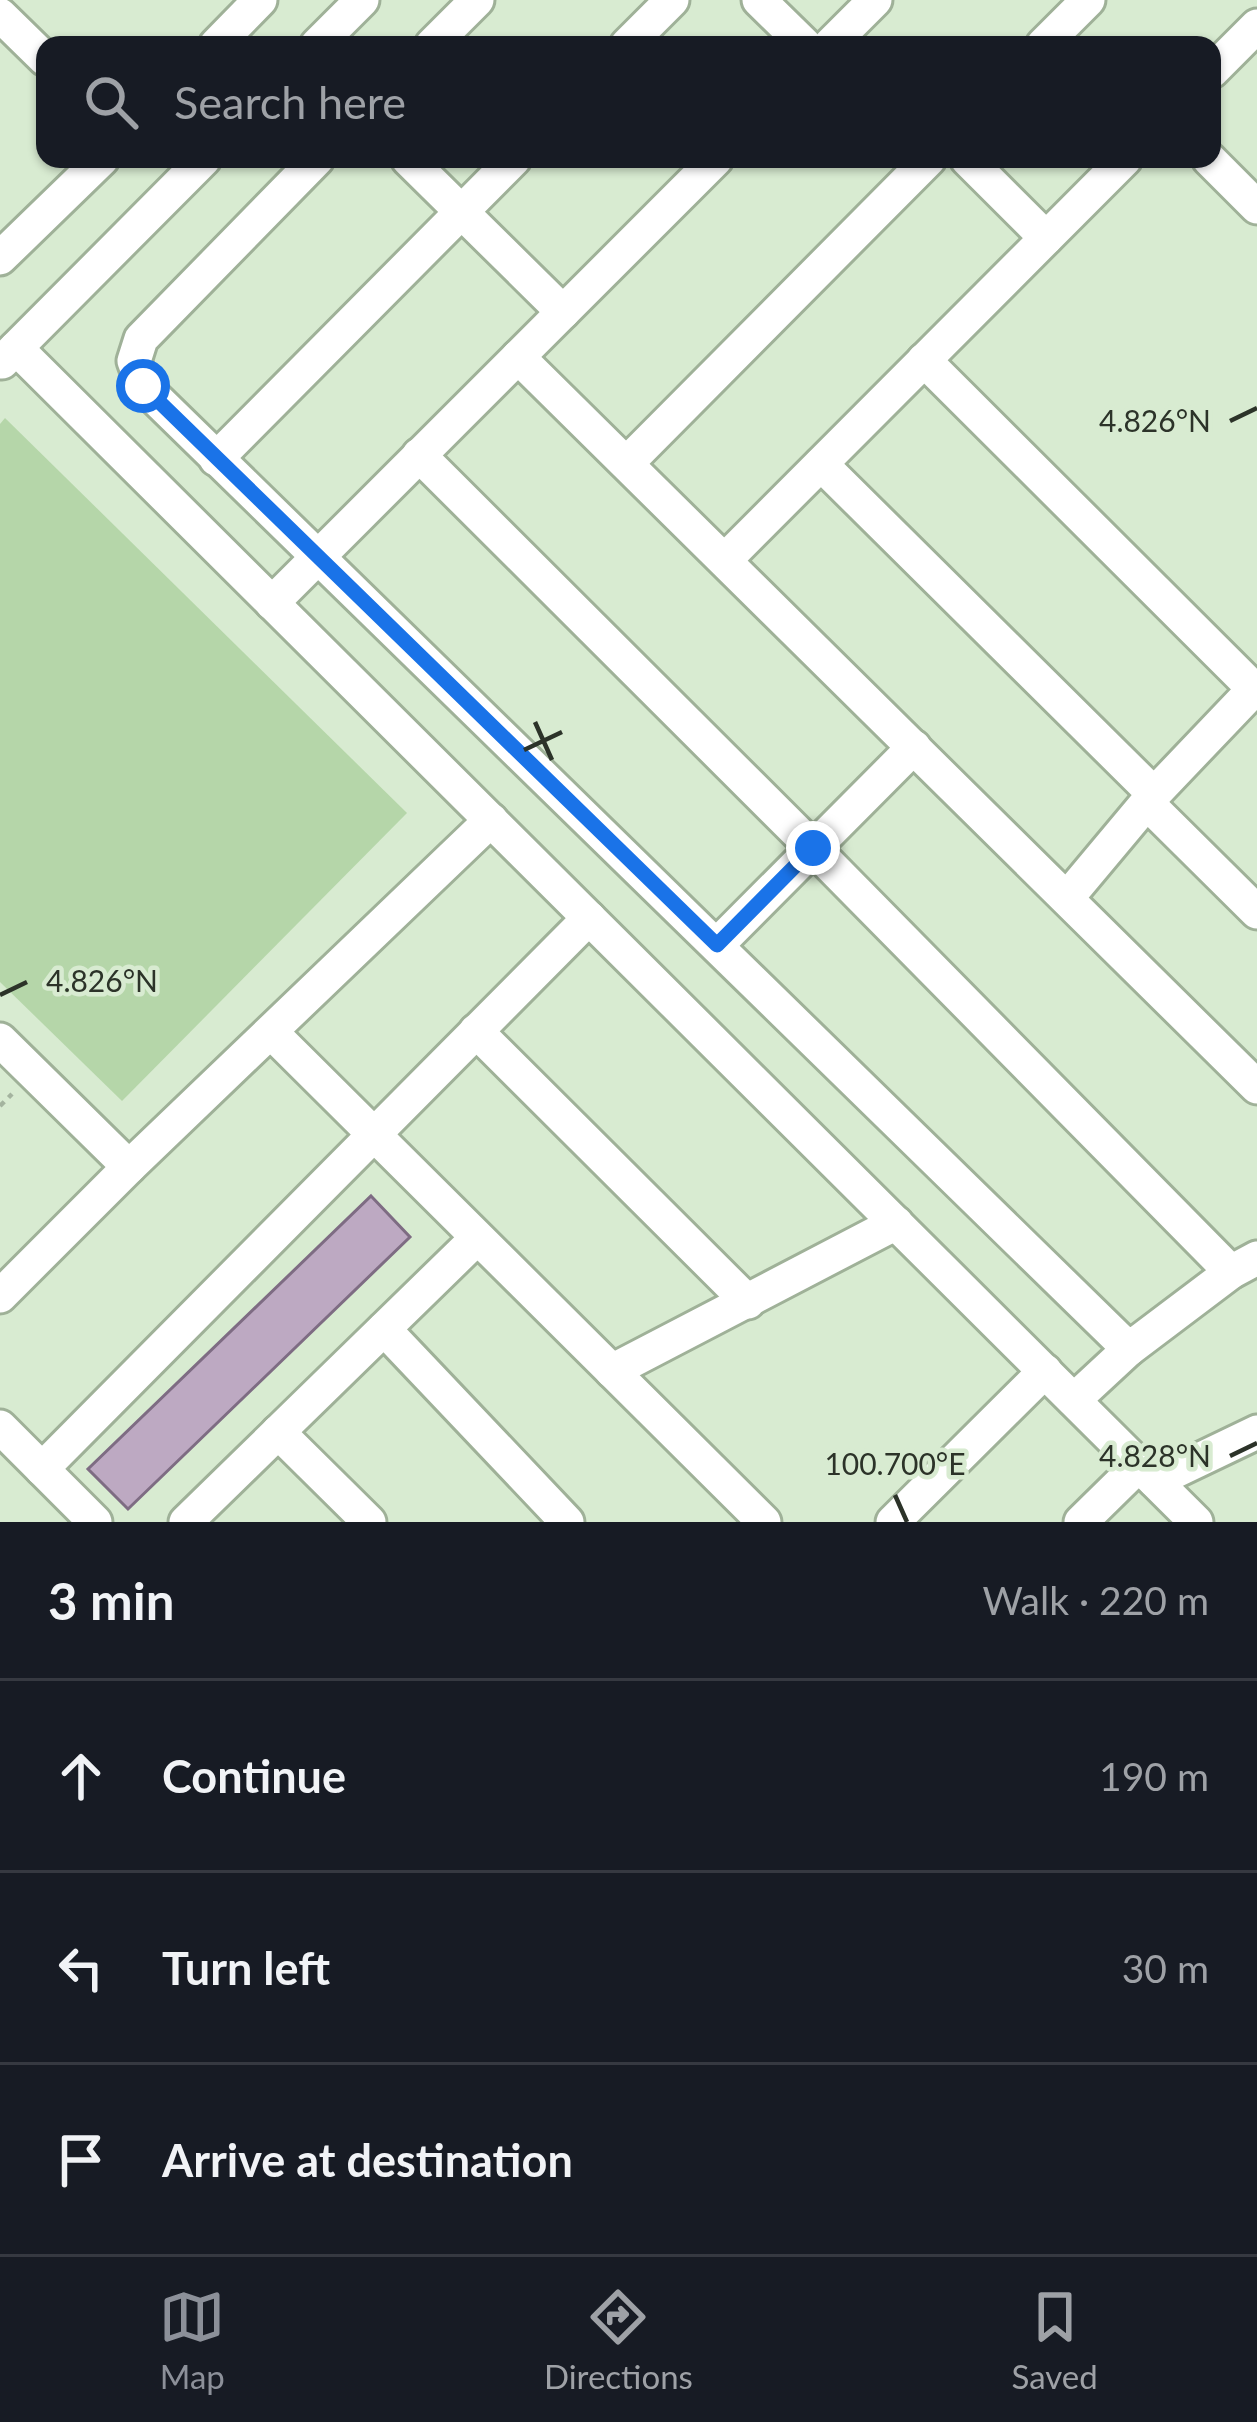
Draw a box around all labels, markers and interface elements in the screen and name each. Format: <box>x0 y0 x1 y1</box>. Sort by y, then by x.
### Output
search box <box>36 36 1221 168</box>
icon: search <box>78 69 144 135</box>
text: Search here <box>174 75 406 129</box>
route start <box>116 359 170 413</box>
text: 4.826°N <box>1099 402 1211 438</box>
route end <box>786 821 840 875</box>
text: 4.826°N <box>46 962 158 998</box>
text: 4.828°N <box>1099 1437 1211 1473</box>
text: 100.700°E <box>824 1445 966 1481</box>
text: 3 min <box>48 1570 174 1631</box>
text: Walk · 220 m <box>982 1577 1209 1623</box>
icon: ahead <box>48 1743 114 1809</box>
text: Continue <box>162 1749 346 1803</box>
text: 190 m <box>1099 1753 1209 1799</box>
icon: left <box>48 1935 114 2001</box>
text: Turn left <box>162 1941 330 1995</box>
text: 30 m <box>1122 1945 1209 1991</box>
icon: arrive <box>48 2127 114 2193</box>
text: Arrive at destination <box>162 2133 573 2187</box>
tab: Map <box>159 2284 225 2396</box>
tab: Directions <box>544 2284 693 2396</box>
tab: Saved <box>1011 2284 1098 2396</box>

